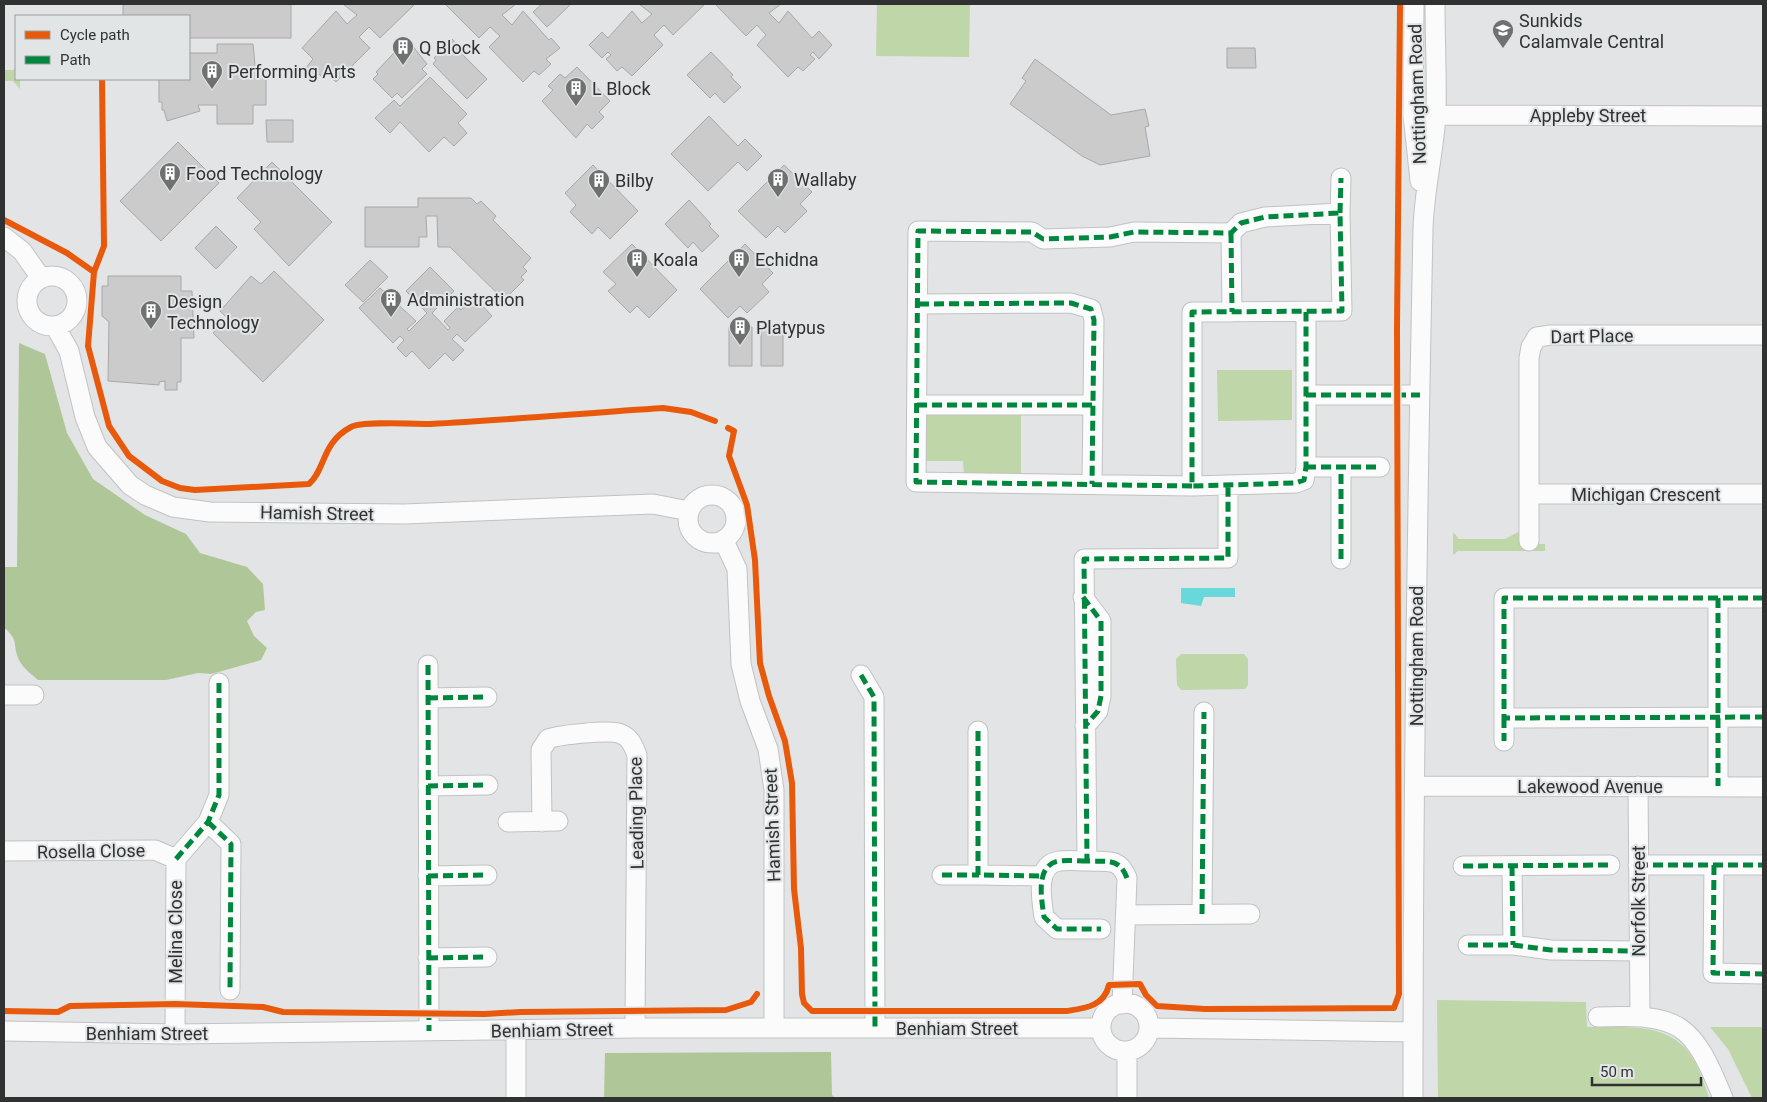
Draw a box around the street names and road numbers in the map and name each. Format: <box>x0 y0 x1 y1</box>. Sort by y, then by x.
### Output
street label: Nottingham Road <box>1404 23 1430 165</box>
street label: Appleby Street <box>1530 105 1646 126</box>
street label: Dart Place <box>1550 325 1634 347</box>
street label: Michigan Crescent <box>1571 484 1721 505</box>
street label: Hamish Street <box>260 502 374 524</box>
street label: Nottingham Road <box>1406 586 1427 726</box>
street label: Leading Place <box>625 757 647 869</box>
street label: Hamish Street <box>760 768 784 882</box>
street label: Lakewood Avenue <box>1517 776 1663 797</box>
street label: Rosella Close <box>37 840 145 862</box>
street label: Norfolk Street <box>1628 845 1649 957</box>
street label: Melina Close <box>165 880 186 984</box>
street label: Benhiam Street <box>491 1018 614 1042</box>
street label: Benhiam Street <box>896 1018 1018 1039</box>
street label: Benhiam Street <box>86 1023 208 1044</box>

